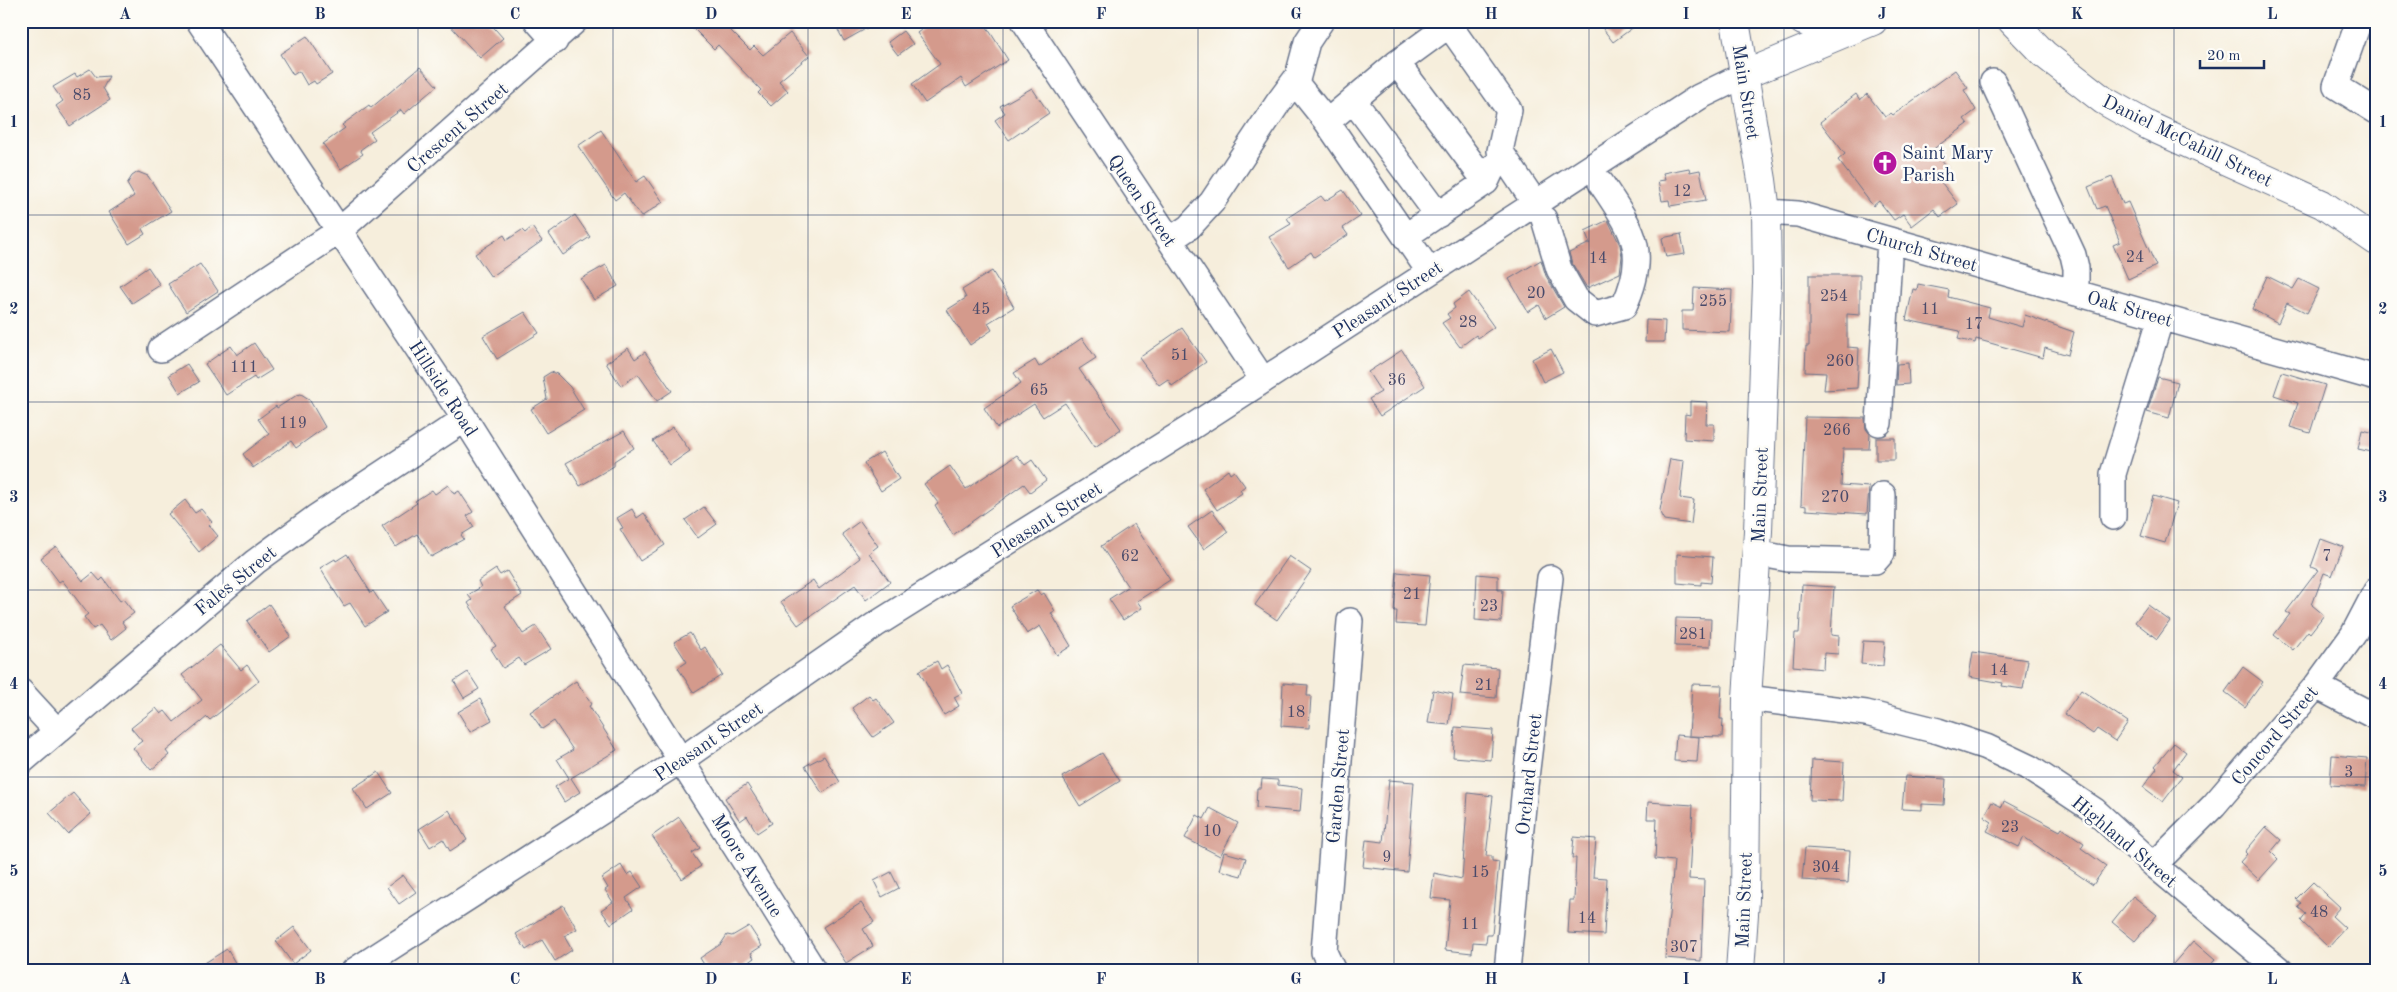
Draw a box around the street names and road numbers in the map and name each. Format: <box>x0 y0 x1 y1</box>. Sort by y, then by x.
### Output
street label: Main Street <box>1728 43 1761 141</box>
street label: Crescent Street <box>404 80 513 178</box>
street label: Daniel McCahill Street <box>2099 93 2275 192</box>
street label: Queen Street <box>1103 152 1179 251</box>
street label: Church Street <box>1863 226 1979 276</box>
street label: Pleasant Street <box>1330 259 1447 343</box>
street label: Oak Street <box>2084 289 2174 332</box>
street label: Hillside Road <box>404 338 480 441</box>
street label: Main Street <box>1750 447 1773 544</box>
street label: Pleasant Street <box>989 480 1106 563</box>
street label: Fales Street <box>192 543 281 620</box>
street label: Concord Street <box>2229 683 2323 790</box>
street label: Pleasant Street <box>652 700 767 786</box>
street label: Orchard Street <box>1515 712 1546 836</box>
street label: Garden Street <box>1325 728 1354 845</box>
street label: Highland Street <box>2067 794 2180 892</box>
street label: Moore Avenue <box>707 812 785 921</box>
street label: Main Street <box>1734 852 1757 949</box>

